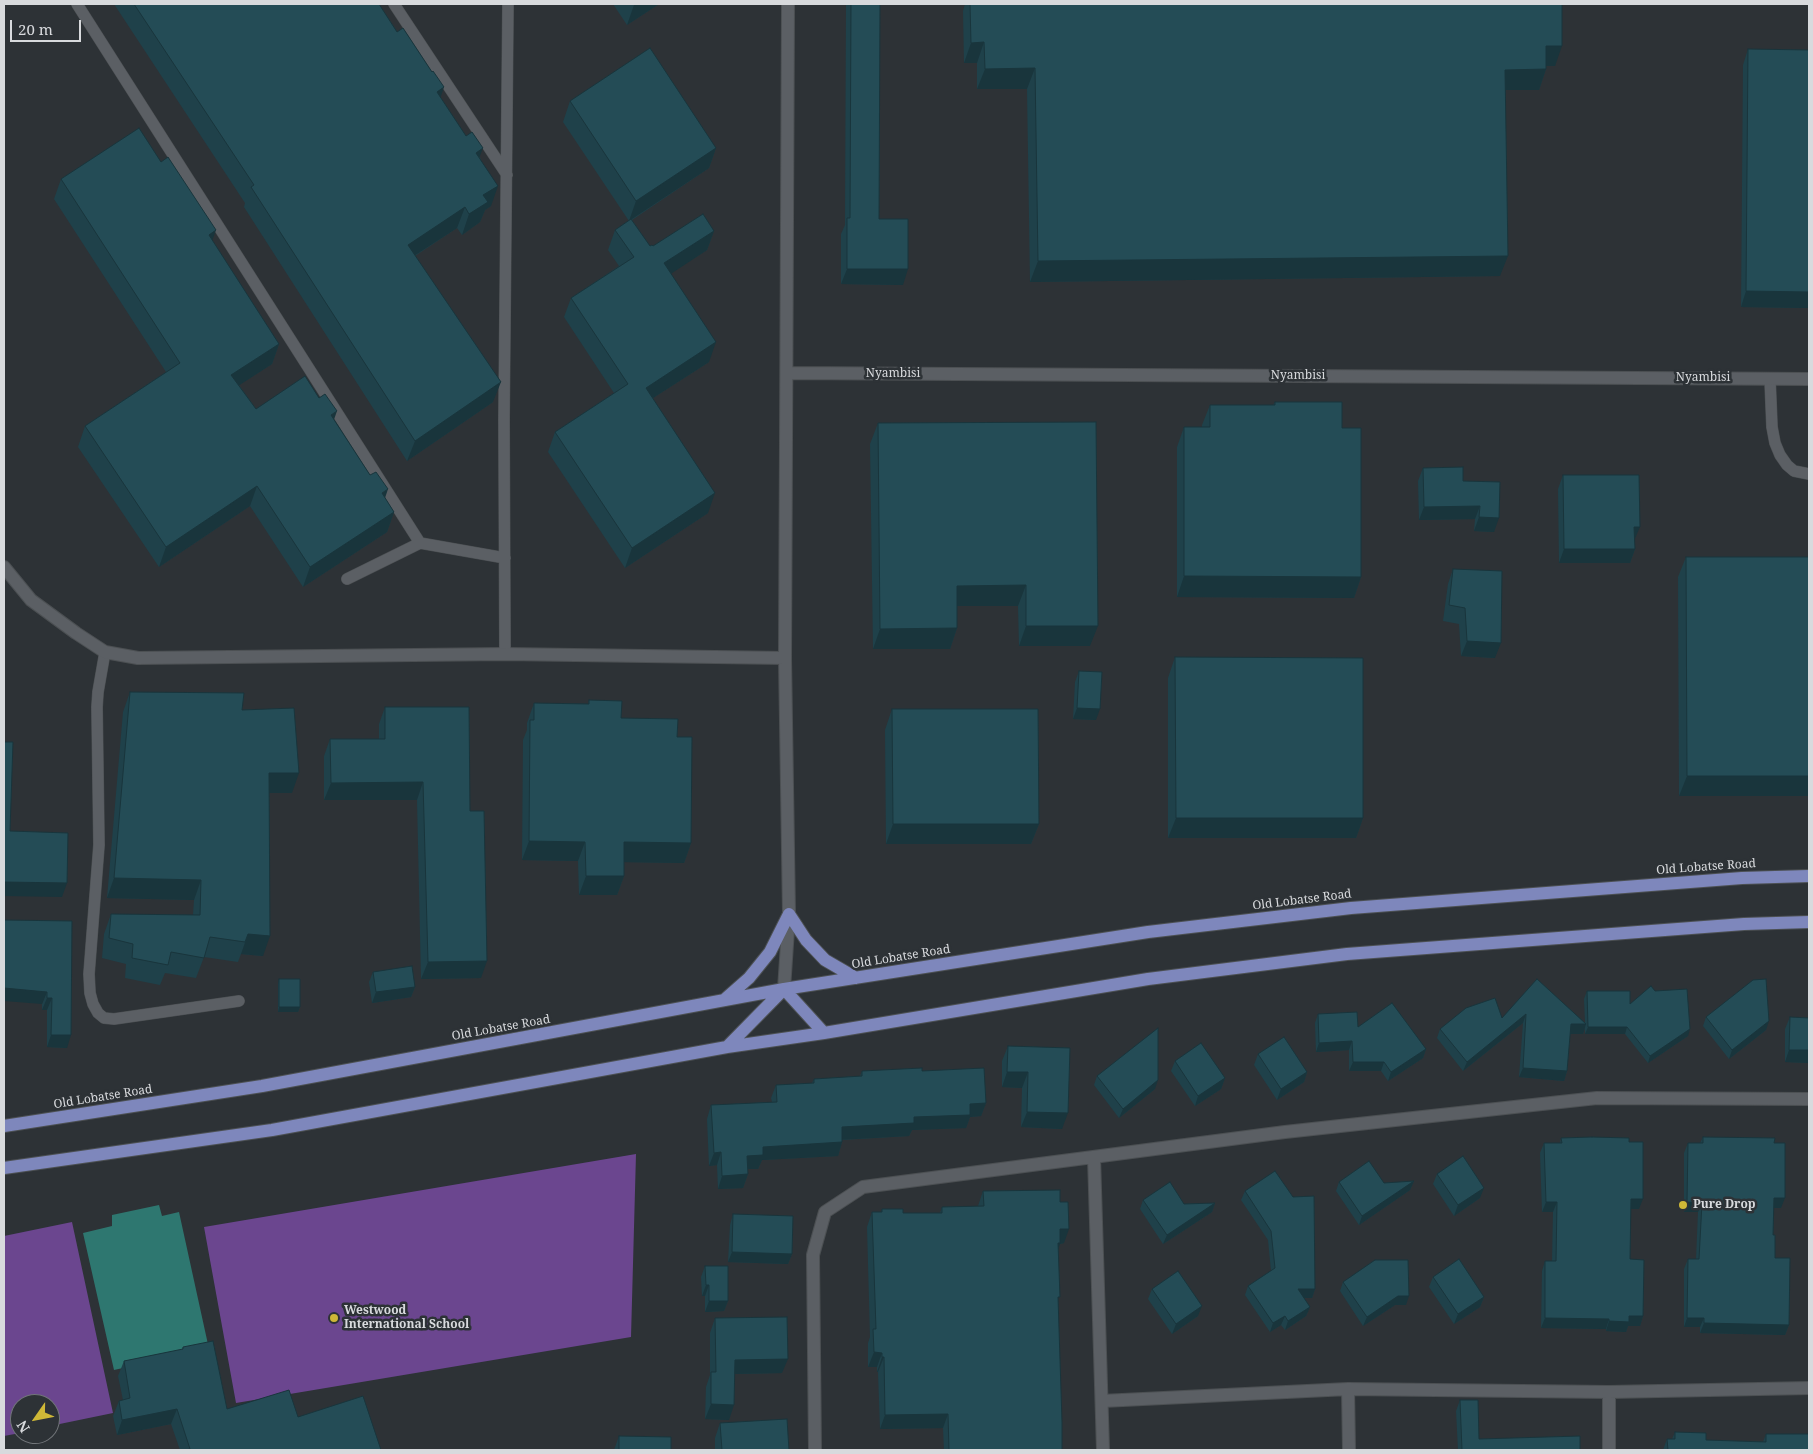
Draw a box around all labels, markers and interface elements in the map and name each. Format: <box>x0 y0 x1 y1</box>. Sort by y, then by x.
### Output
scale bar <box>12 10 84 42</box>
text: 20 m <box>18 19 53 39</box>
street label: Nyambisi <box>866 367 920 381</box>
street label: Nyambisi <box>1271 369 1325 383</box>
street label: Nyambisi <box>1676 371 1730 385</box>
street label: Old Lobatse Road <box>1656 856 1756 878</box>
street label: Old Lobatse Road <box>1252 887 1352 913</box>
street label: Old Lobatse Road <box>851 942 951 972</box>
street label: Old Lobatse Road <box>451 1012 551 1044</box>
street label: Old Lobatse Road <box>53 1082 153 1112</box>
place label: Pure Drop <box>1693 1198 1756 1212</box>
marker: Pure Drop <box>1677 1199 1689 1211</box>
place label: Westwood International School <box>344 1304 469 1332</box>
marker: Westwood International School <box>328 1312 340 1324</box>
north arrow <box>10 1394 60 1444</box>
text: N <box>12 1417 34 1437</box>

